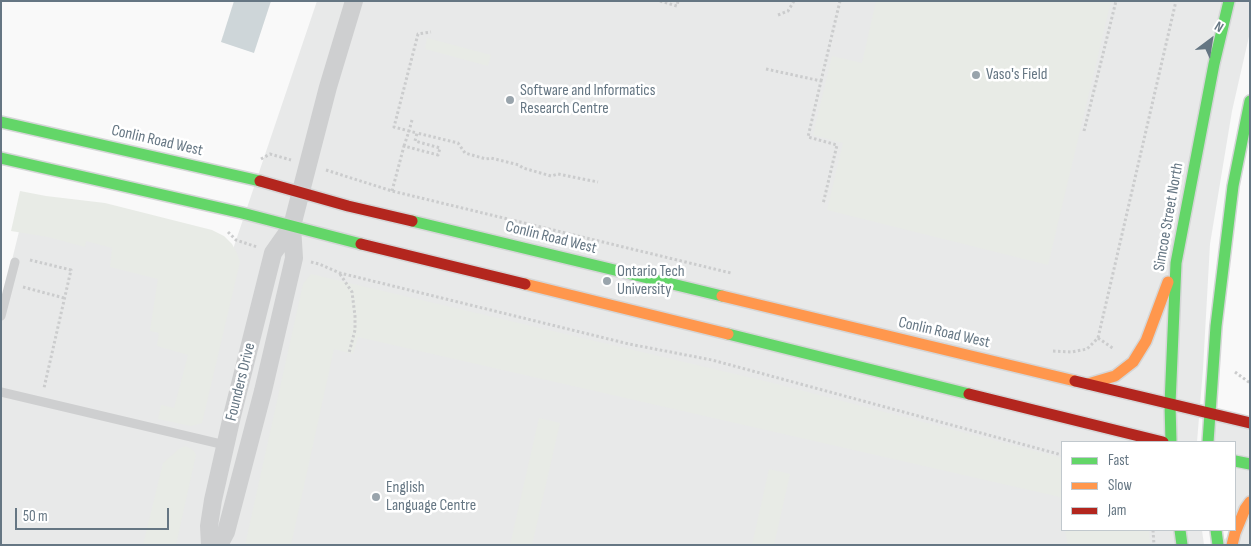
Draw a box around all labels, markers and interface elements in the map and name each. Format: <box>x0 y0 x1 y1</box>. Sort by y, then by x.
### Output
north arrow <box>1186 15 1236 65</box>
text: N <box>1211 17 1227 36</box>
place label: Vaso's Field <box>986 65 1047 85</box>
marker: Vaso's Field <box>970 69 982 81</box>
place label: Software and Informatics Research Centre <box>520 81 655 119</box>
marker: Software and Informatics Research Centre <box>504 94 516 106</box>
street label: Conlin Road West <box>109 121 205 161</box>
street label: Simcoe Street North <box>1150 161 1188 273</box>
street label: Conlin Road West <box>503 217 599 259</box>
place label: Ontario Tech University <box>617 262 685 300</box>
marker: Ontario Tech University <box>601 275 613 287</box>
street label: Conlin Road West <box>896 313 992 353</box>
street label: Founders Drive <box>222 341 260 423</box>
legend <box>1061 441 1236 531</box>
text: Fast <box>1108 451 1129 470</box>
text: Slow <box>1108 476 1132 495</box>
place label: English Language Centre <box>386 478 476 516</box>
marker: English Language Centre <box>370 491 382 503</box>
scale bar <box>18 498 171 530</box>
text: Jam <box>1108 501 1126 520</box>
text: 50 m <box>23 507 48 526</box>

